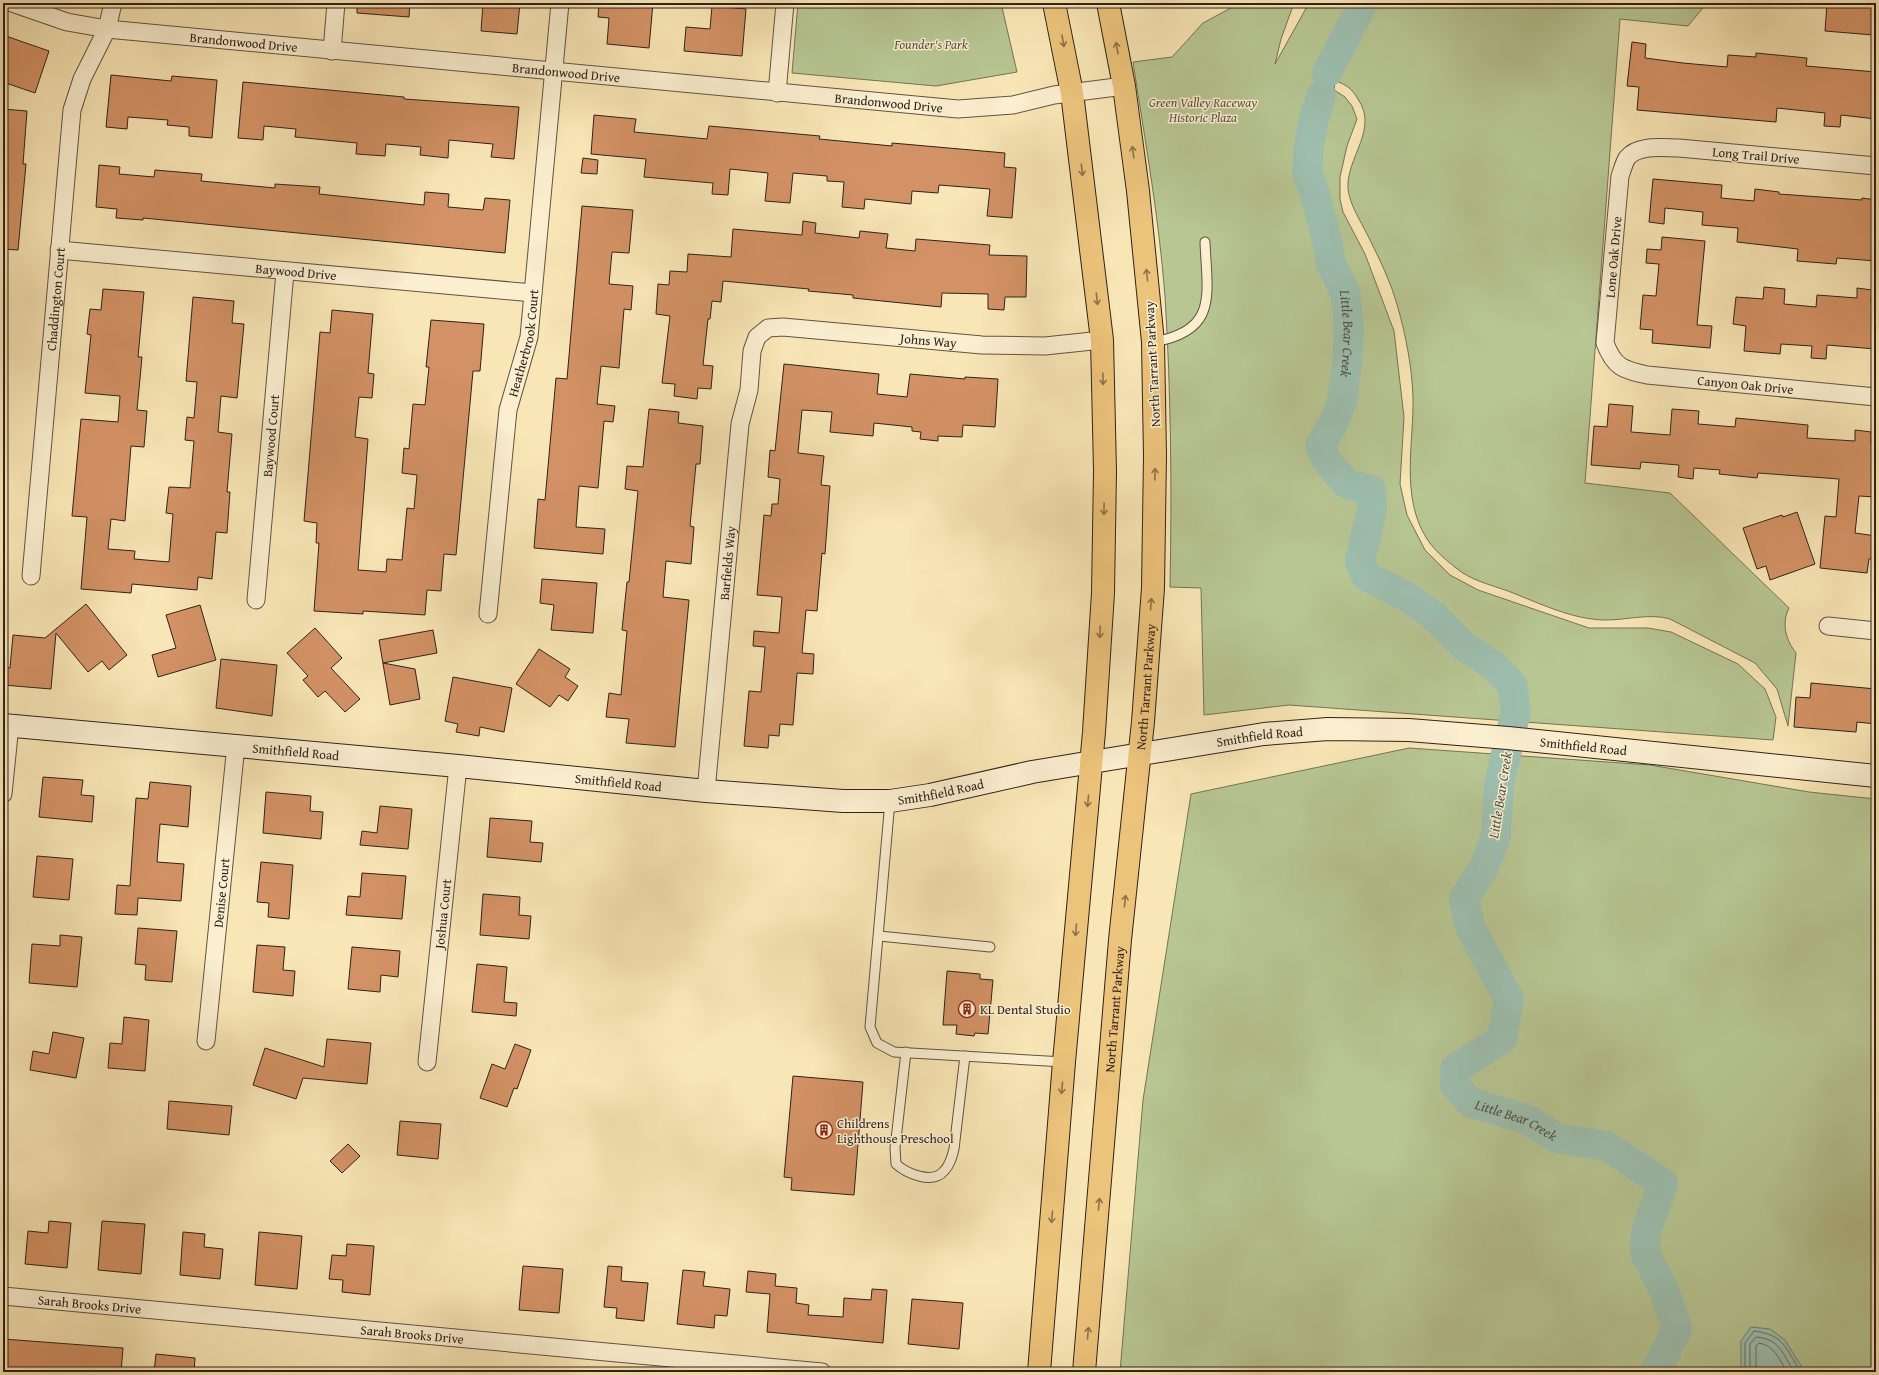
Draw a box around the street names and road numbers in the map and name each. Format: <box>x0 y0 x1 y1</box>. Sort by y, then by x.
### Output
street label: Brandonwood Drive <box>189 28 298 57</box>
street label: Brandonwood Drive <box>511 58 621 87</box>
street label: Brandonwood Drive <box>834 88 944 118</box>
street label: Long Trail Drive <box>1711 142 1800 169</box>
street label: Lone Oak Drive <box>1600 215 1627 299</box>
street label: Chaddington Court <box>42 246 70 352</box>
street label: Baywood Drive <box>255 259 337 285</box>
street label: Heatherbrook Court <box>503 288 543 399</box>
street label: North Tarrant Parkway <box>1140 300 1165 428</box>
street label: Johns Way <box>897 328 958 353</box>
street label: Canyon Oak Drive <box>1697 371 1794 399</box>
street label: Baywood Court <box>258 393 284 478</box>
street label: Barfields Way <box>715 524 741 601</box>
street label: North Tarrant Parkway <box>1131 623 1160 751</box>
street label: Smithfield Road <box>1215 722 1304 752</box>
street label: Smithfield Road <box>1539 732 1628 760</box>
street label: Smithfield Road <box>251 739 340 765</box>
street label: Smithfield Road <box>574 769 663 796</box>
street label: Smithfield Road <box>897 774 986 810</box>
street label: Denise Court <box>209 857 235 929</box>
street label: Joshua Court <box>430 878 456 952</box>
street label: North Tarrant Parkway <box>1100 945 1129 1073</box>
street label: Sarah Brooks Drive <box>37 1290 142 1319</box>
street label: Sarah Brooks Drive <box>360 1320 465 1349</box>

